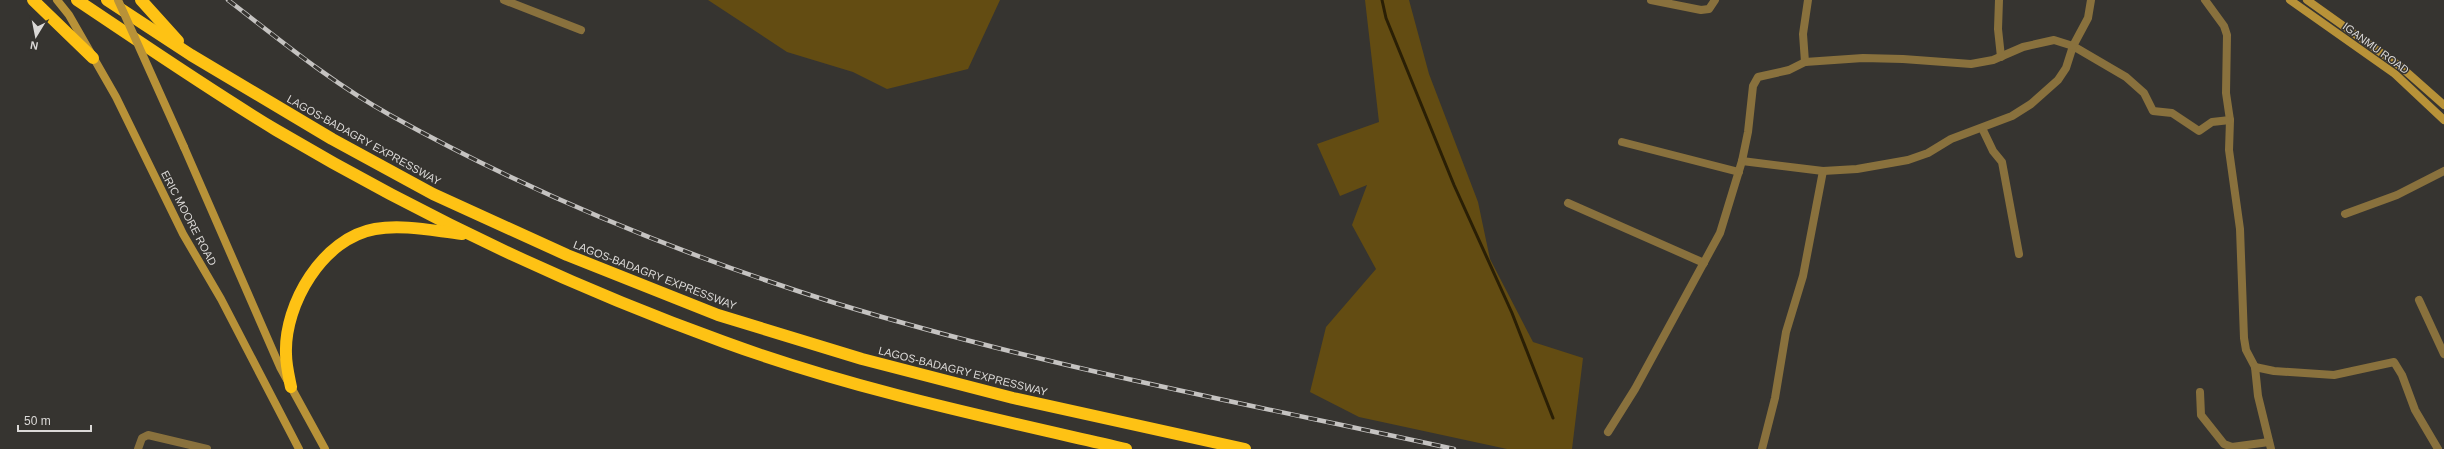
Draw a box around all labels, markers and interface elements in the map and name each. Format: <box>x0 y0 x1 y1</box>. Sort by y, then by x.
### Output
north arrow <box>16 16 56 56</box>
street label: IGANMU ROAD <box>2341 20 2411 76</box>
text: N <box>29 39 39 52</box>
street label: LAGOS-BADAGRY EXPRESSWAY <box>285 93 443 188</box>
street label: ERIC MOORE ROAD <box>159 169 219 268</box>
street label: LAGOS-BADAGRY EXPRESSWAY <box>572 238 739 312</box>
street label: LAGOS-BADAGRY EXPRESSWAY <box>877 344 1049 398</box>
scale bar <box>18 407 91 433</box>
text: 50 m <box>24 414 51 428</box>

